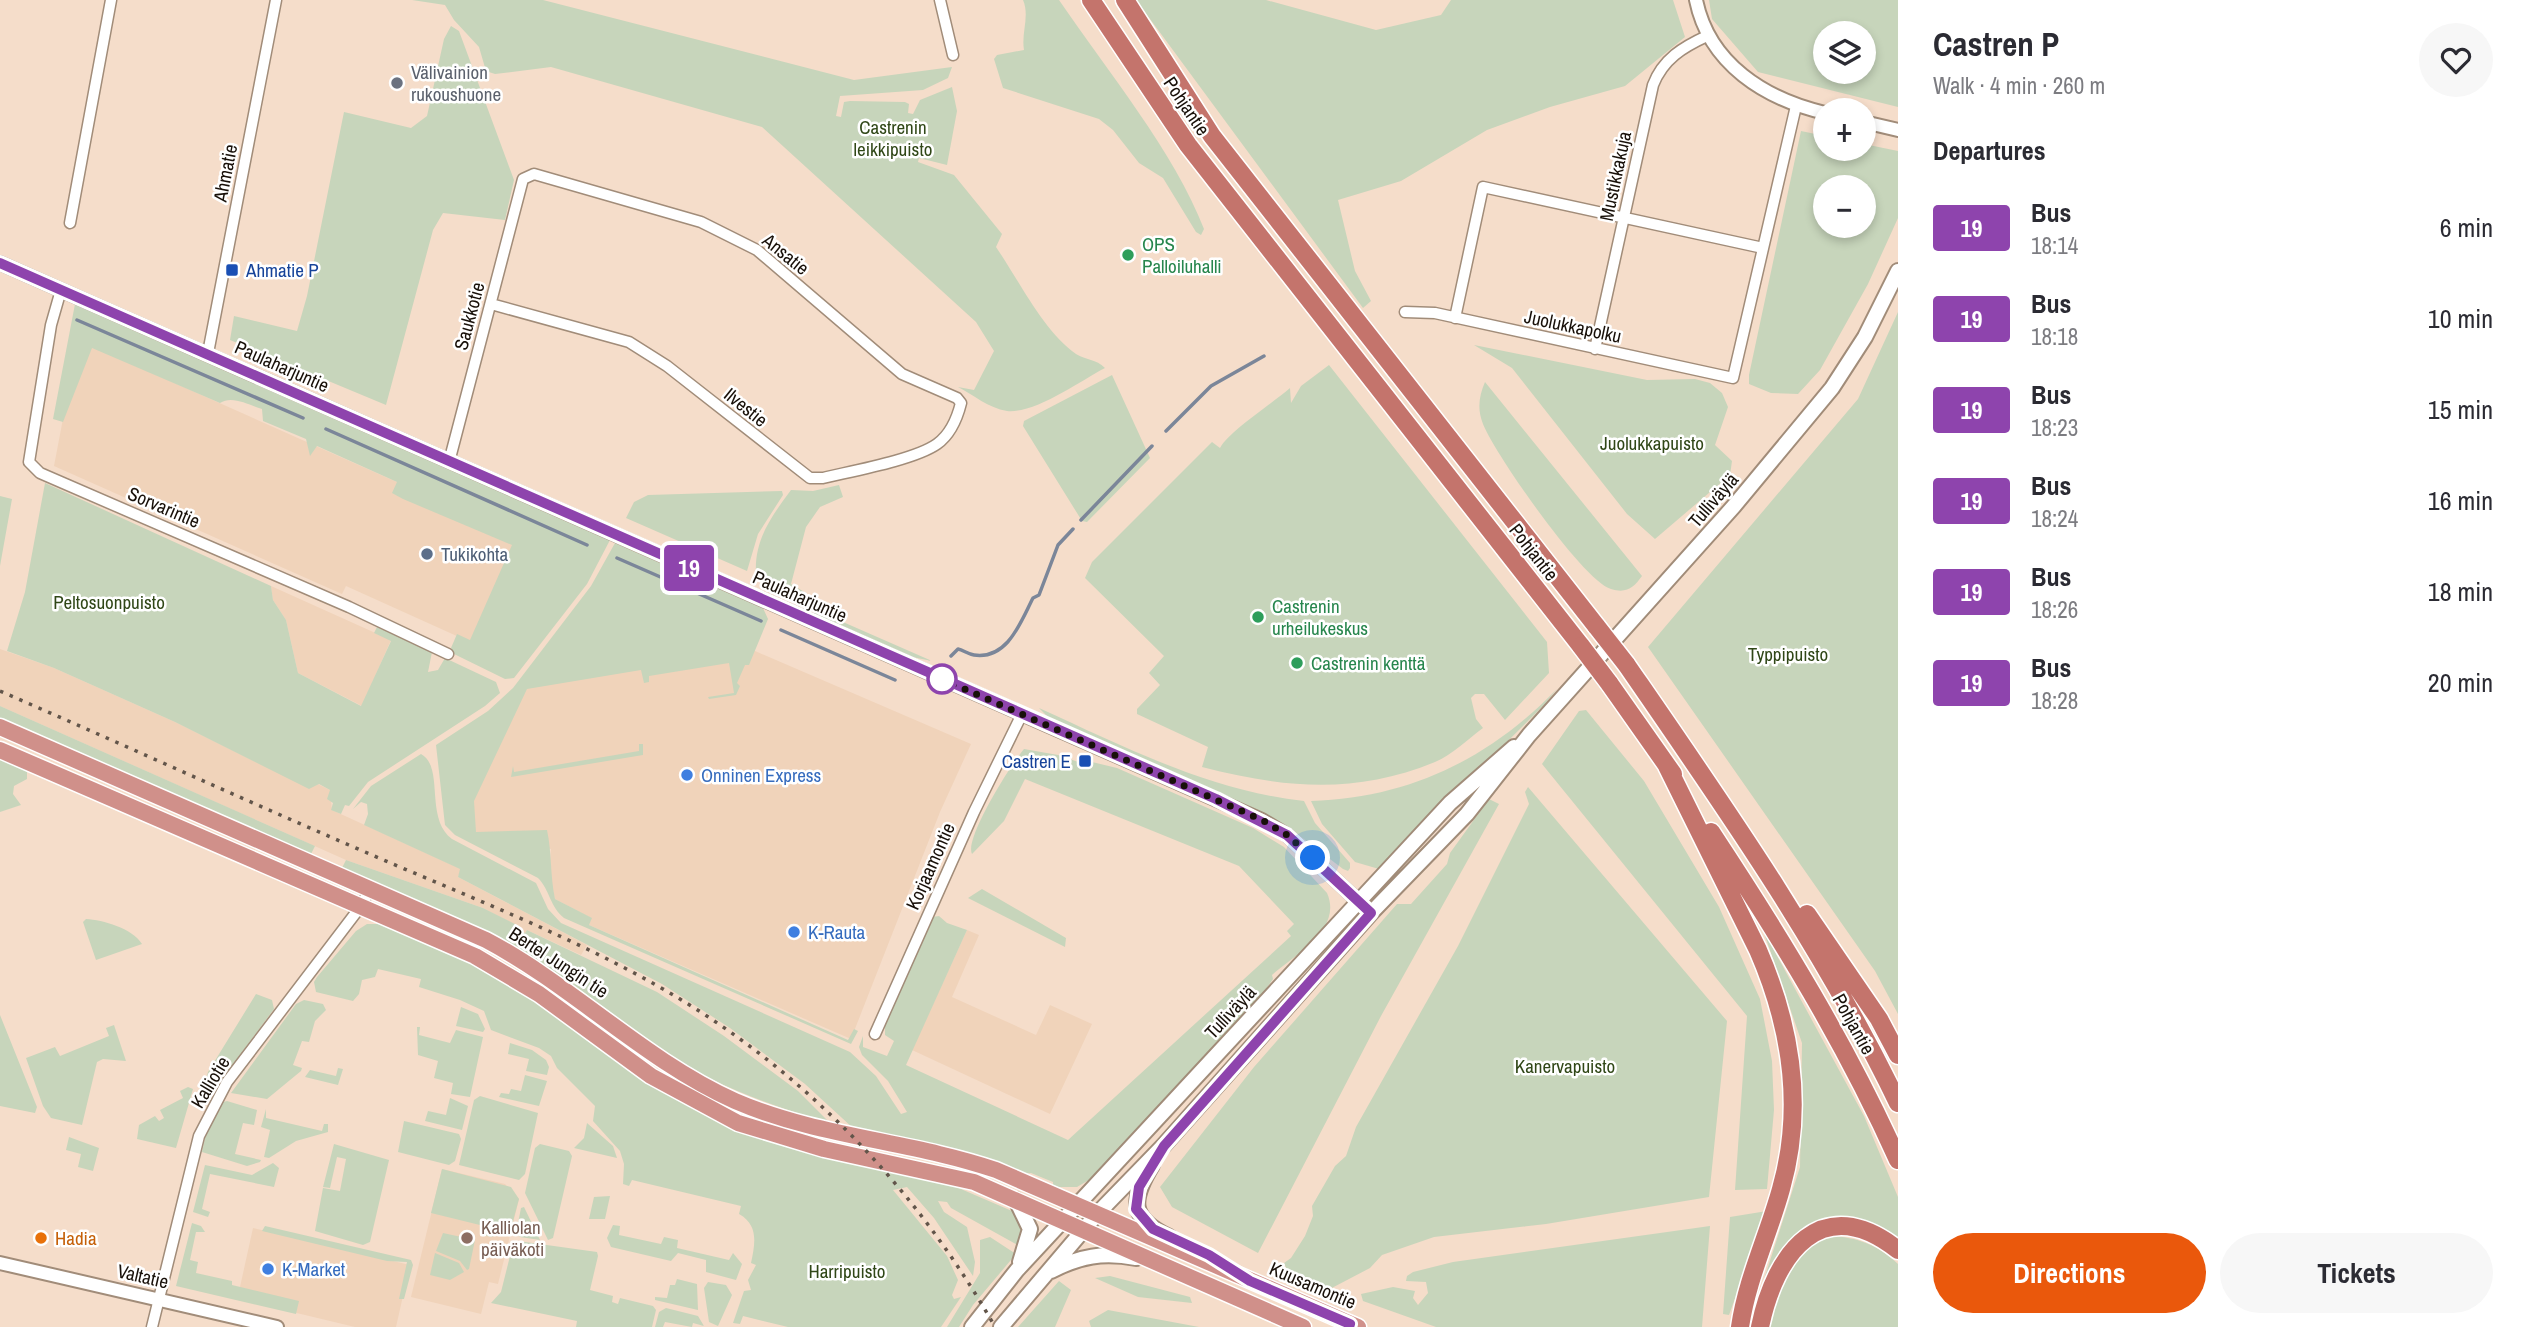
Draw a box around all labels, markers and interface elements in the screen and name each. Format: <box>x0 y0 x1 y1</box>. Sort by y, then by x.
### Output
map controls <box>1813 21 1876 238</box>
button: layers <box>1813 21 1876 84</box>
text: Castren P <box>1933 22 2059 66</box>
button: heart <box>2419 23 2493 97</box>
place label: Välivainion rukoushuone <box>411 59 501 107</box>
text: Walk · 4 min · 260 m <box>1933 70 2105 101</box>
street label: Pohjantie <box>1158 71 1216 141</box>
marker: Välivainion rukoushuone <box>389 75 405 91</box>
button: + <box>1813 98 1876 161</box>
park label: Castrenin leikkipuisto <box>854 114 932 162</box>
street label: Mustikkakuja <box>1593 129 1637 223</box>
text: Departures <box>1933 133 2046 168</box>
street label: Ahmatie <box>207 142 243 205</box>
button: − <box>1813 175 1876 238</box>
text: Bus <box>2031 195 2071 230</box>
text: 6 min <box>2440 210 2493 245</box>
text: 19 <box>1961 212 1982 244</box>
street label: Ansatie <box>757 227 815 281</box>
text: 18:14 <box>2031 230 2078 261</box>
place label: OPS Palloiluhalli <box>1142 231 1222 279</box>
marker: OPS Palloiluhalli <box>1120 247 1136 263</box>
place label: Ahmatie P <box>245 257 319 283</box>
marker: Ahmatie P <box>224 262 240 278</box>
street label: Saukkotie <box>447 279 491 353</box>
text: Bus <box>2031 286 2071 321</box>
text: 10 min <box>2428 301 2493 336</box>
street label: Juolukkapolku <box>1522 303 1624 349</box>
text: 19 <box>1961 303 1982 335</box>
text: 18:18 <box>2031 321 2078 352</box>
street label: Paulaharjuntie <box>231 334 333 398</box>
text: Bus <box>2031 377 2071 412</box>
street label: Ilvestie <box>719 381 773 433</box>
text: 15 min <box>2428 392 2493 427</box>
text: 19 <box>1961 394 1982 426</box>
text: 18:23 <box>2031 412 2078 443</box>
park label: Juolukkapuisto <box>1600 430 1704 456</box>
street label: Tulliväylä <box>1682 467 1744 533</box>
text: Bus <box>2031 468 2071 503</box>
street label: Sorvarintie <box>124 480 204 534</box>
text: 16 min <box>2428 483 2493 518</box>
text: 19 <box>1961 485 1982 517</box>
text: 18:24 <box>2031 503 2078 534</box>
street label: Pohjantie <box>1503 518 1565 586</box>
place label: Tukikohta <box>441 541 508 567</box>
line badge: 19 <box>658 545 720 591</box>
marker: Tukikohta <box>419 546 435 562</box>
text: 19 <box>678 552 700 584</box>
text: Bus <box>2031 559 2071 594</box>
street label: Paulaharjuntie <box>749 564 851 628</box>
text: 18 min <box>2428 574 2493 609</box>
text: 19 <box>1961 576 1982 608</box>
park label: Peltosuonpuisto <box>53 589 165 615</box>
place label: Castrenin urheilukeskus <box>1272 593 1368 641</box>
text: 18:26 <box>2031 594 2078 625</box>
marker: Castrenin urheilukeskus <box>1250 609 1266 625</box>
park label: Typpipuisto <box>1748 641 1828 667</box>
place label: Castrenin kenttä <box>1311 650 1426 676</box>
text: Bus <box>2031 650 2071 685</box>
marker: Castrenin kenttä <box>1289 655 1305 671</box>
unlabelled marker <box>927 664 957 694</box>
text: 20 min <box>2428 665 2493 700</box>
text: 19 <box>1961 667 1982 699</box>
text: 18:28 <box>2031 685 2078 716</box>
place label: Castren E <box>1002 748 1071 774</box>
marker: Castren E <box>1077 753 1093 769</box>
place label: Onninen Express <box>701 762 822 788</box>
marker: Onninen Express <box>679 767 695 783</box>
street label: Korjaamontie <box>899 818 961 914</box>
your location <box>1295 840 1330 875</box>
place label: K-Rauta <box>808 919 865 945</box>
street label: Bertel Jungin tie <box>504 920 614 1004</box>
marker: K-Rauta <box>786 924 802 940</box>
street label: Tulliväylä <box>1199 979 1262 1044</box>
street label: Pohjantie <box>1827 989 1881 1059</box>
street label: Kalliotie <box>184 1051 236 1113</box>
park label: Kanervapuisto <box>1515 1053 1615 1079</box>
place label: Kalliolan päiväkoti <box>481 1214 544 1262</box>
place label: Hadia <box>55 1225 97 1251</box>
marker: Hadia <box>33 1230 49 1246</box>
marker: Kalliolan päiväkoti <box>459 1230 475 1246</box>
button: Directions <box>1933 1233 2206 1313</box>
button: Tickets <box>2220 1233 2493 1313</box>
street label: Kuusamontie <box>1266 1255 1360 1315</box>
place label: K-Market <box>282 1256 346 1282</box>
street label: Valtatie <box>115 1258 171 1294</box>
park label: Harripuisto <box>808 1258 886 1284</box>
marker: K-Market <box>260 1261 276 1277</box>

